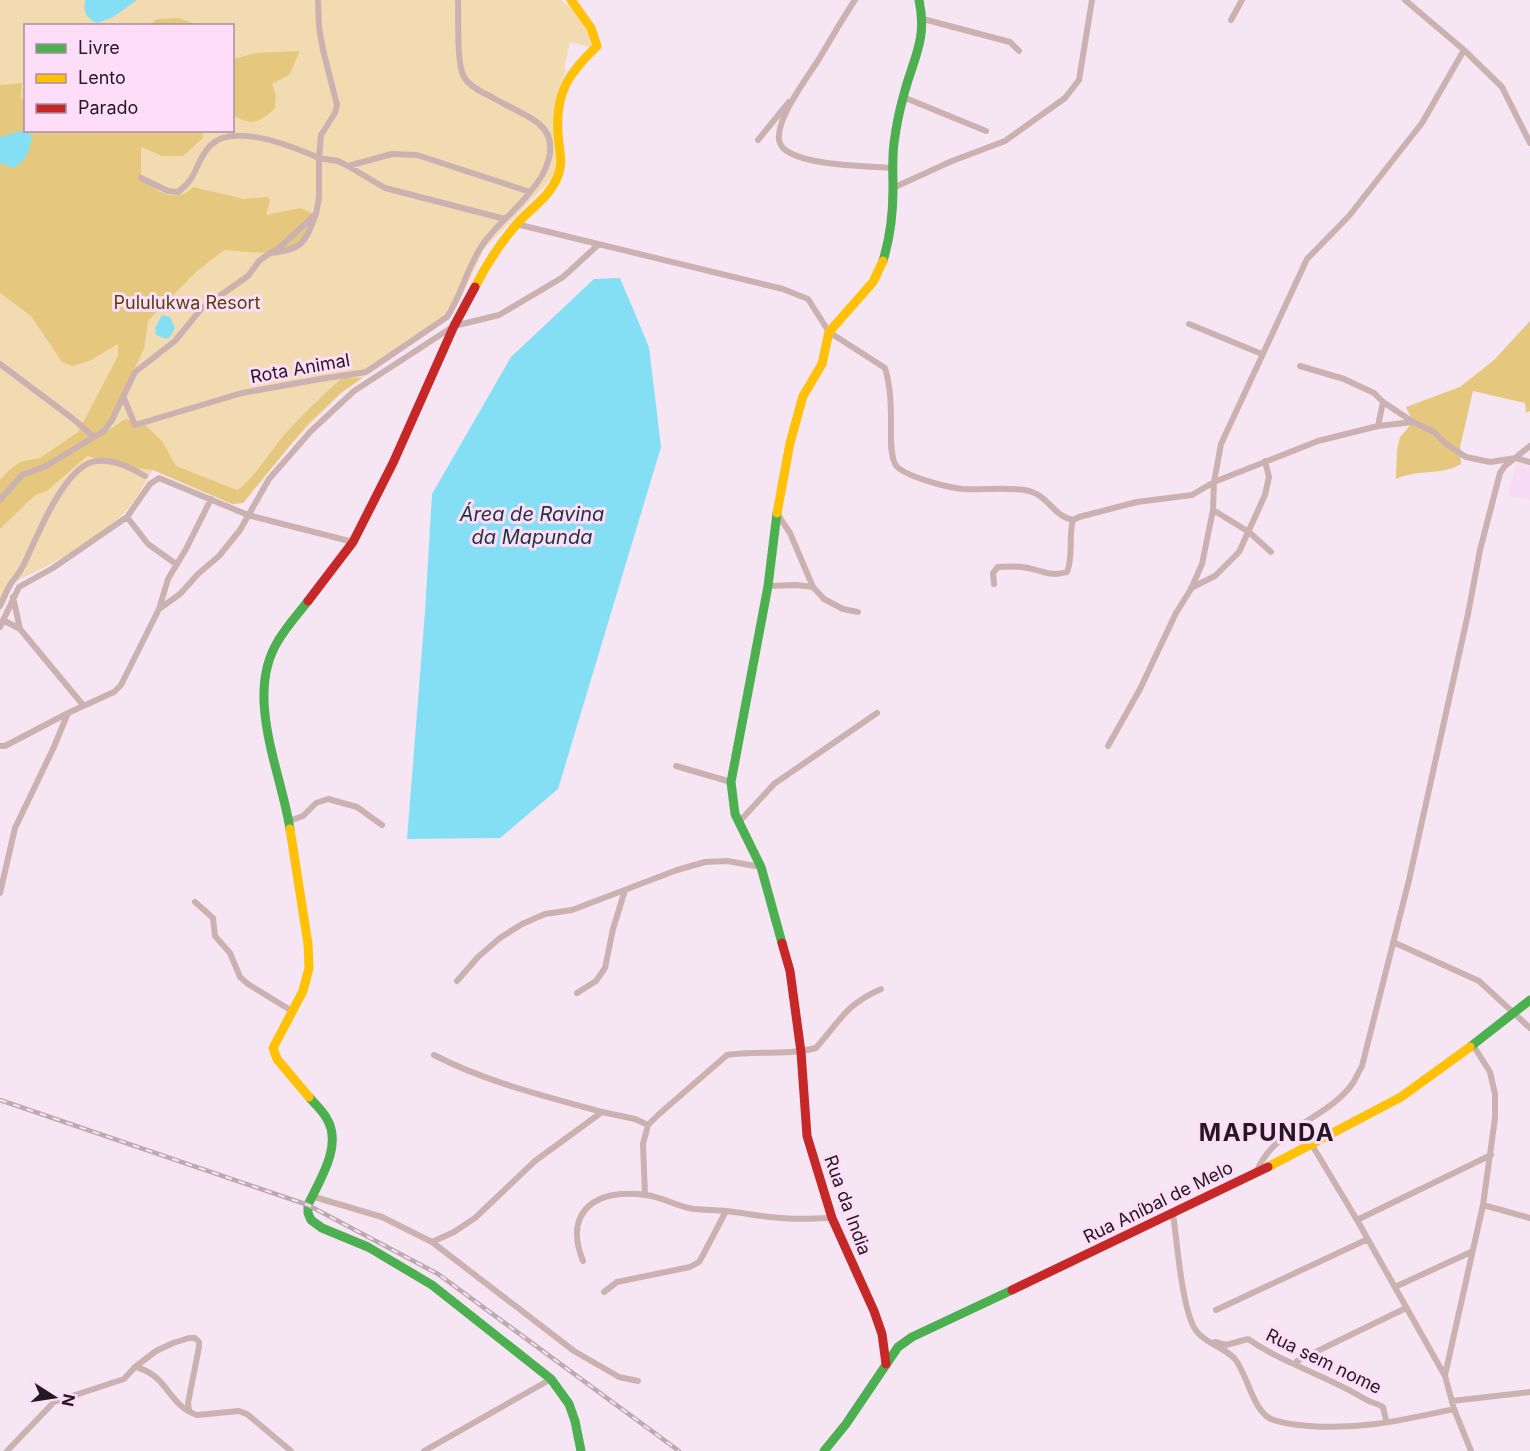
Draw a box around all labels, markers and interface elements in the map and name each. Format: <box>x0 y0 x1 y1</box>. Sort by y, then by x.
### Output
legend <box>24 24 234 132</box>
text: Livre <box>78 37 120 58</box>
text: Lento <box>78 67 126 88</box>
text: Parado <box>78 97 138 118</box>
park label: Pululukwa Resort <box>114 292 261 313</box>
street label: Rota Animal <box>248 349 352 387</box>
water label: Área de Ravina da Mapunda <box>459 502 604 549</box>
district label: MAPUNDA <box>1199 1118 1335 1147</box>
street label: Rua da India <box>820 1152 876 1258</box>
street label: Rua Aníbal de Melo <box>1080 1157 1236 1247</box>
street label: Rua sem nome <box>1263 1324 1385 1398</box>
north arrow <box>24 1367 84 1427</box>
text: N <box>58 1392 80 1408</box>

